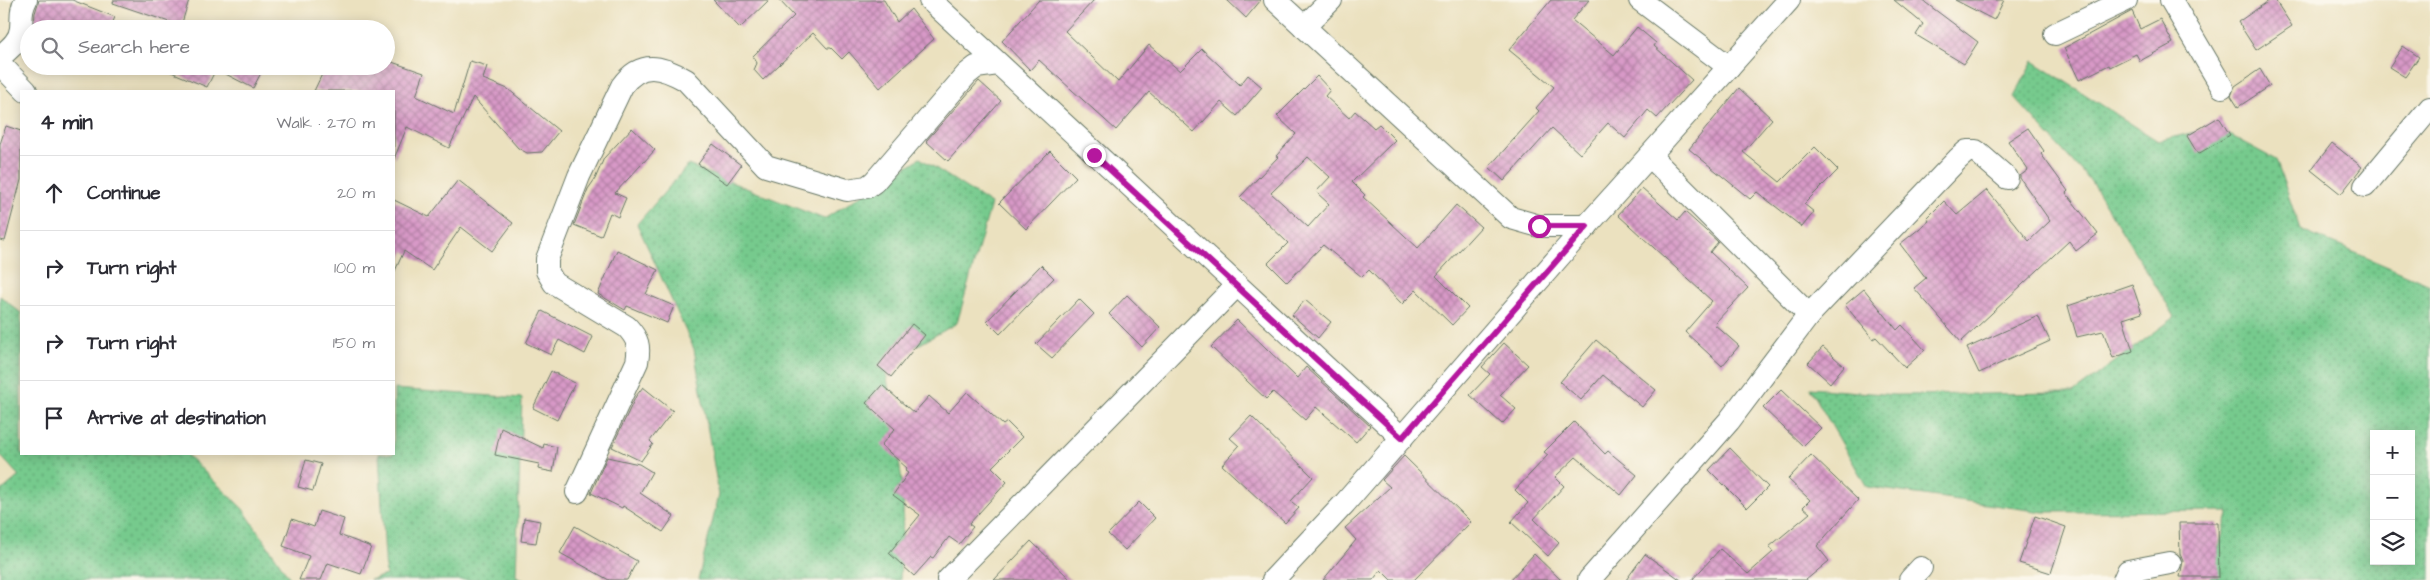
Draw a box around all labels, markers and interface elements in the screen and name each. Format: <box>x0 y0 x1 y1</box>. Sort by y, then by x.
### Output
search box <box>20 20 395 75</box>
icon: search <box>38 34 66 62</box>
text: Search here <box>78 34 190 61</box>
text: 4 min <box>40 108 93 137</box>
text: Walk · 270 m <box>276 112 375 134</box>
route end <box>1083 144 1106 167</box>
icon: ahead <box>40 179 68 207</box>
text: Continue <box>87 180 161 207</box>
text: 20 m <box>337 182 375 204</box>
route start <box>1528 215 1551 238</box>
icon: right <box>40 254 68 282</box>
text: Turn right <box>87 255 176 282</box>
text: 100 m <box>334 257 375 279</box>
icon: right <box>40 329 68 357</box>
text: Turn right <box>87 330 176 357</box>
text: 150 m <box>333 332 375 354</box>
icon: arrive <box>40 404 68 432</box>
text: Arrive at destination <box>87 405 266 432</box>
map controls <box>2370 430 2415 565</box>
button: + <box>2370 430 2415 475</box>
button: − <box>2370 475 2415 520</box>
button: layers <box>2370 520 2415 565</box>

